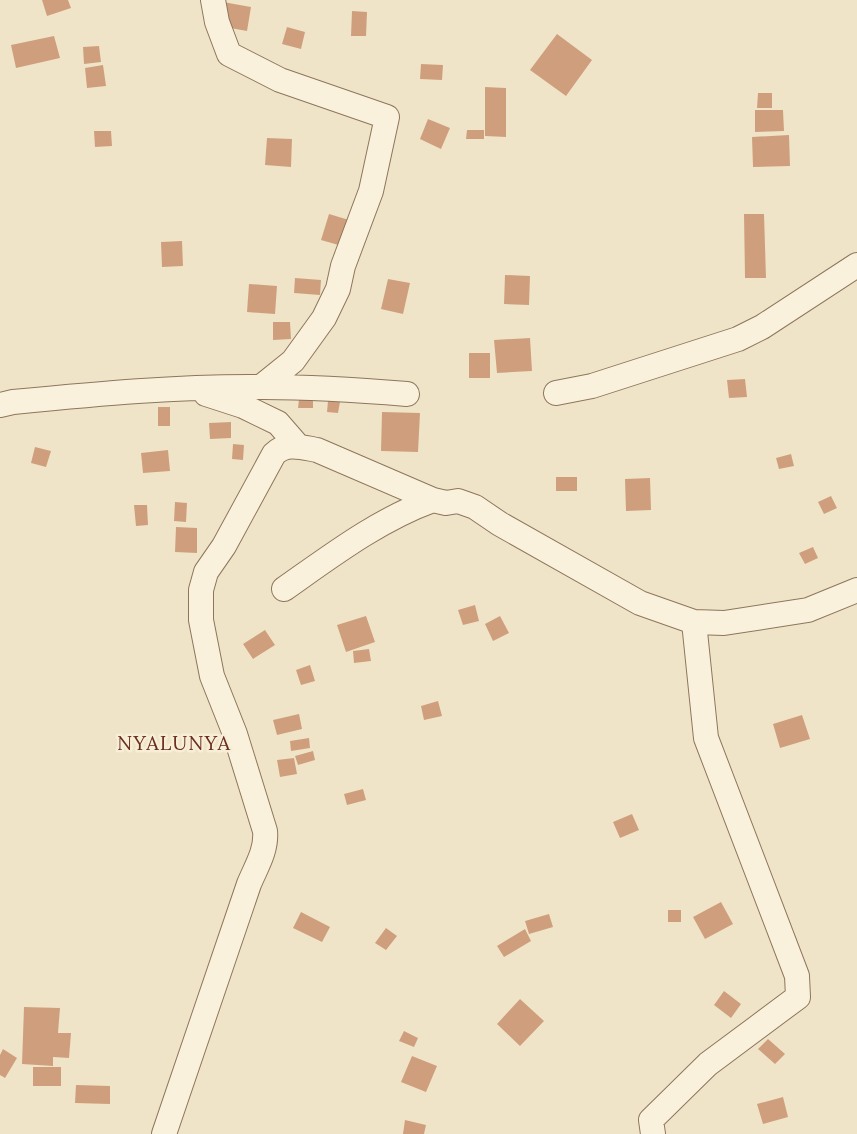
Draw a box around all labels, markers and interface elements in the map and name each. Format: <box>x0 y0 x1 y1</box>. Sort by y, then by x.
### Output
district label: NYALUNYA <box>117 730 231 755</box>

